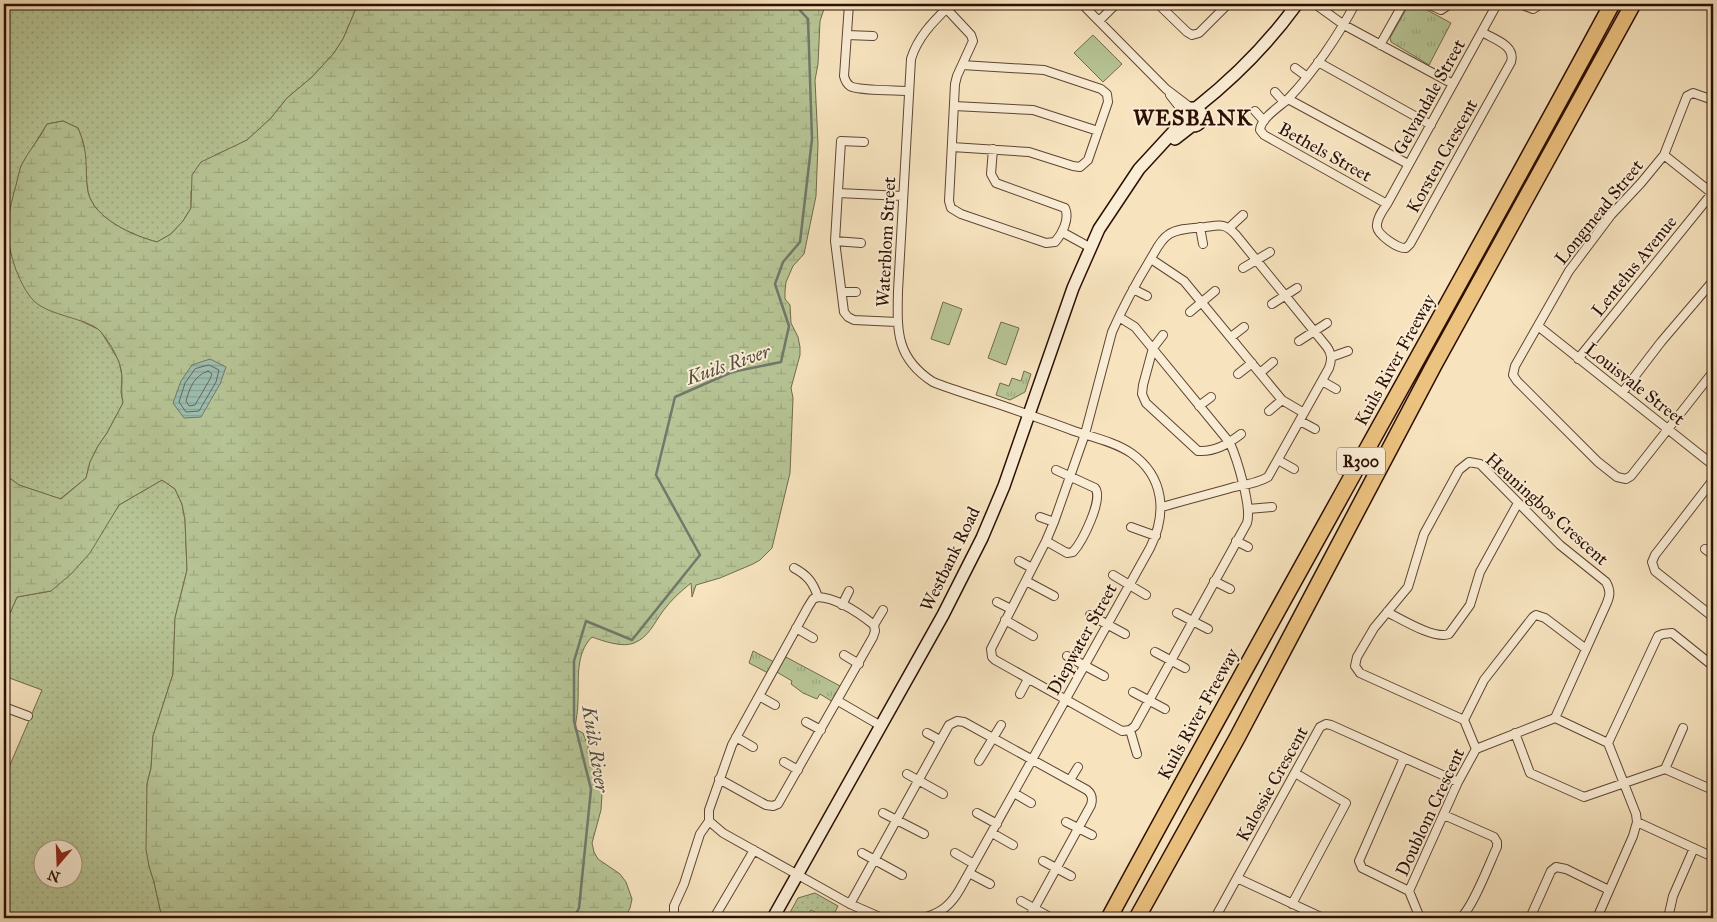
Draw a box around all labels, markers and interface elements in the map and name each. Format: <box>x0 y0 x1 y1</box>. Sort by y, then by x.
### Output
street label: Gelvandale Street <box>1388 35 1470 159</box>
street label: Korsten Crescent <box>1402 95 1483 217</box>
district label: WESBANK <box>1133 104 1253 131</box>
street label: Bethels Street <box>1275 117 1376 187</box>
street label: Longmead Street <box>1550 155 1649 269</box>
street label: Waterblom Street <box>872 176 900 308</box>
street label: Lentelus Avenue <box>1587 211 1681 321</box>
street label: Kuils River Freeway <box>1350 290 1440 430</box>
street label: Louisvale Street <box>1581 338 1690 430</box>
water label: Kuils River <box>682 339 774 390</box>
road number: R300 <box>1337 448 1385 474</box>
street label: Heuningbos Crescent <box>1480 448 1613 571</box>
street label: Westbank Road <box>915 503 985 615</box>
street label: Diepwater Street <box>1042 579 1122 699</box>
street label: Kuils River Freeway <box>1153 644 1243 784</box>
water label: Kuils River <box>577 703 614 795</box>
street label: Kalossie Crescent <box>1231 722 1313 845</box>
street label: Doublom Crescent <box>1391 744 1470 879</box>
north arrow <box>32 840 82 890</box>
text: N <box>45 866 62 886</box>

